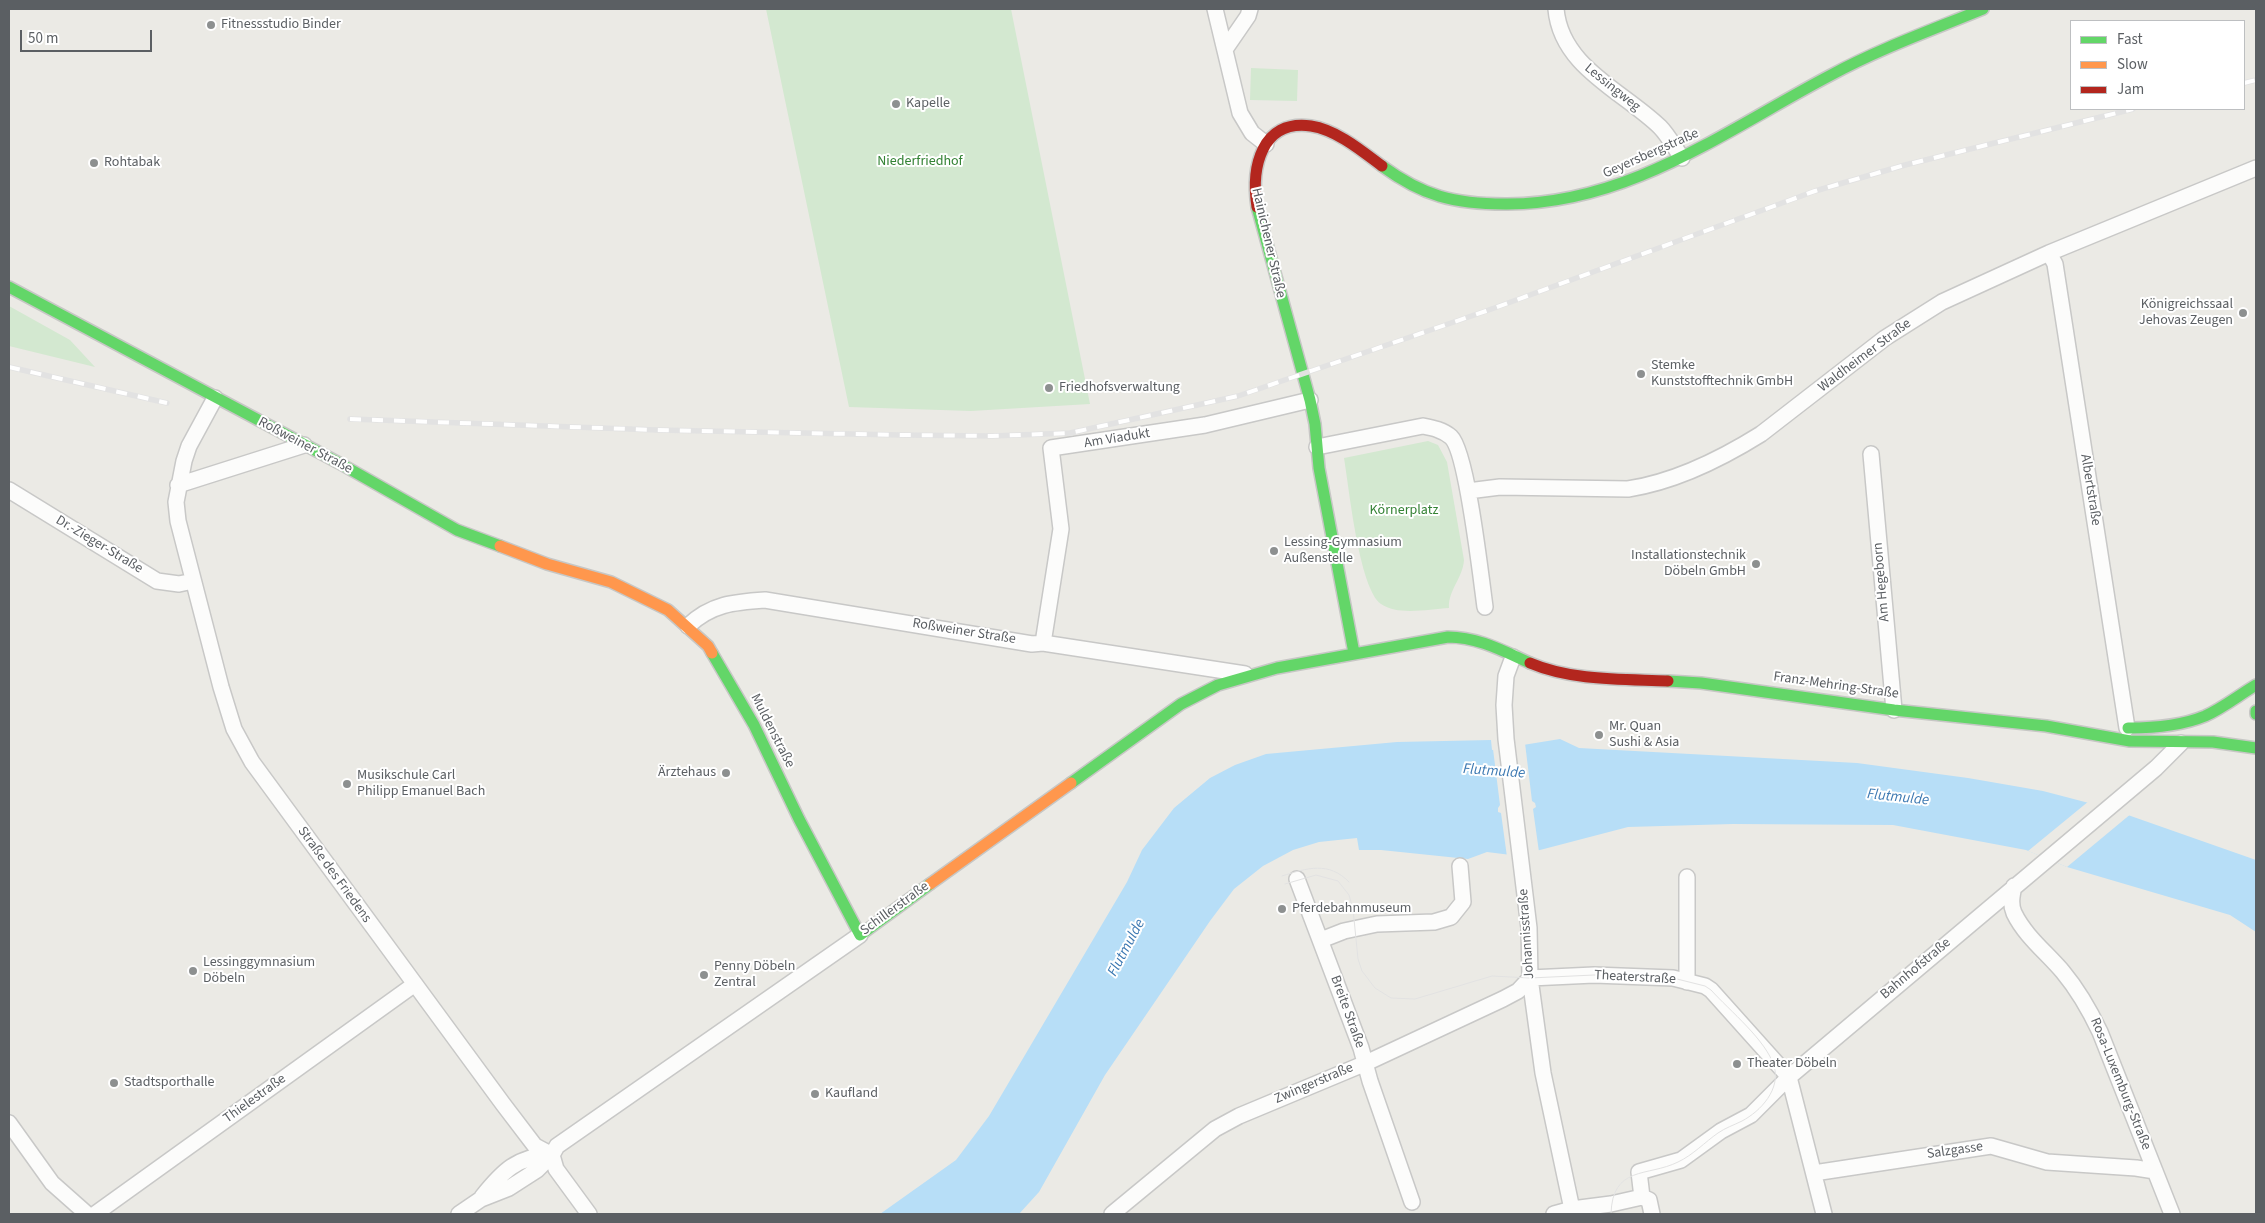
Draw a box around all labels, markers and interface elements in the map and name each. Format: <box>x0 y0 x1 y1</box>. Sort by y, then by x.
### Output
place label: Fitnessstudio Binder <box>221 17 341 33</box>
marker: Fitnessstudio Binder <box>205 19 217 31</box>
scale bar <box>22 20 155 52</box>
legend <box>2070 20 2245 110</box>
text: 50 m <box>28 28 58 49</box>
text: Fast <box>2117 29 2143 50</box>
text: Slow <box>2117 54 2148 75</box>
street label: Lessingweg <box>1581 60 1643 116</box>
text: Jam <box>2117 79 2144 100</box>
place label: Kapelle <box>906 96 950 112</box>
marker: Kapelle <box>890 98 902 110</box>
street label: Geyersbergstraße <box>1600 125 1702 183</box>
park label: Niederfriedhof <box>877 154 963 170</box>
place label: Rohtabak <box>104 155 160 171</box>
marker: Rohtabak <box>88 157 100 169</box>
street label: Hainichener Straße <box>1247 186 1289 300</box>
place label: Königreichssaal Jehovas Zeugen <box>2139 297 2233 330</box>
marker: Königreichssaal Jehovas Zeugen <box>2237 307 2249 319</box>
street label: Waldheimer Straße <box>1815 316 1915 396</box>
place label: Stemke Kunststofftechnik GmbH <box>1651 358 1793 391</box>
marker: Stemke Kunststofftechnik GmbH <box>1635 368 1647 380</box>
place label: Friedhofsverwaltung <box>1059 380 1180 396</box>
marker: Friedhofsverwaltung <box>1043 382 1055 394</box>
street label: Roßweiner Straße <box>255 414 355 478</box>
street label: Am Viadukt <box>1083 426 1151 452</box>
street label: Albertstraße <box>2076 453 2104 527</box>
park label: Körnerplatz <box>1370 503 1438 519</box>
street label: Dr.-Zieger-Straße <box>52 512 146 578</box>
place label: Lessing-Gymnasium Außenstelle <box>1284 535 1402 568</box>
street label: Am Hegeborn <box>1870 542 1894 622</box>
marker: Lessing-Gymnasium Außenstelle <box>1268 545 1280 557</box>
place label: Installationstechnik Döbeln GmbH <box>1631 548 1746 580</box>
marker: Installationstechnik Döbeln GmbH <box>1750 558 1762 570</box>
street label: Roßweiner Straße <box>911 616 1017 648</box>
street label: Franz-Mehring-Straße <box>1772 669 1900 703</box>
street label: Muldenstraße <box>746 691 798 771</box>
place label: Mr. Quan Sushi & Asia <box>1609 719 1679 752</box>
marker: Mr. Quan Sushi & Asia <box>1593 729 1605 741</box>
water label: Flutmulde <box>1462 761 1526 783</box>
place label: Ärztehaus <box>658 765 716 781</box>
marker: Ärztehaus <box>720 767 732 779</box>
place label: Musikschule Carl Philipp Emanuel Bach <box>357 768 485 800</box>
marker: Musikschule Carl Philipp Emanuel Bach <box>341 778 353 790</box>
water label: Flutmulde <box>1866 786 1930 810</box>
street label: Straße des Friedens <box>293 824 375 926</box>
street label: Schillerstraße <box>857 878 933 940</box>
street label: Johannisstraße <box>1515 888 1539 980</box>
place label: Pferdebahnmuseum <box>1292 901 1411 917</box>
marker: Pferdebahnmuseum <box>1276 903 1288 915</box>
water label: Flutmulde <box>1104 916 1150 980</box>
street label: Bahnhofstraße <box>1877 935 1955 1003</box>
place label: Lessinggymnasium Döbeln <box>203 955 315 988</box>
place label: Penny Döbeln Zentral <box>714 959 795 992</box>
marker: Lessinggymnasium Döbeln <box>187 965 199 977</box>
street label: Theaterstraße <box>1594 967 1676 989</box>
marker: Penny Döbeln Zentral <box>698 969 710 981</box>
street label: Breite Straße <box>1326 973 1368 1051</box>
street label: Rosa-Luxemburg-Straße <box>2086 1015 2154 1153</box>
place label: Theater Döbeln <box>1747 1056 1837 1072</box>
marker: Theater Döbeln <box>1731 1058 1743 1070</box>
street label: Zwingerstraße <box>1272 1060 1356 1108</box>
street label: Thielestraße <box>221 1071 289 1127</box>
place label: Stadtsporthalle <box>124 1075 215 1091</box>
marker: Stadtsporthalle <box>108 1077 120 1089</box>
place label: Kaufland <box>825 1086 878 1102</box>
marker: Kaufland <box>809 1088 821 1100</box>
street label: Salzgasse <box>1926 1139 1984 1163</box>

